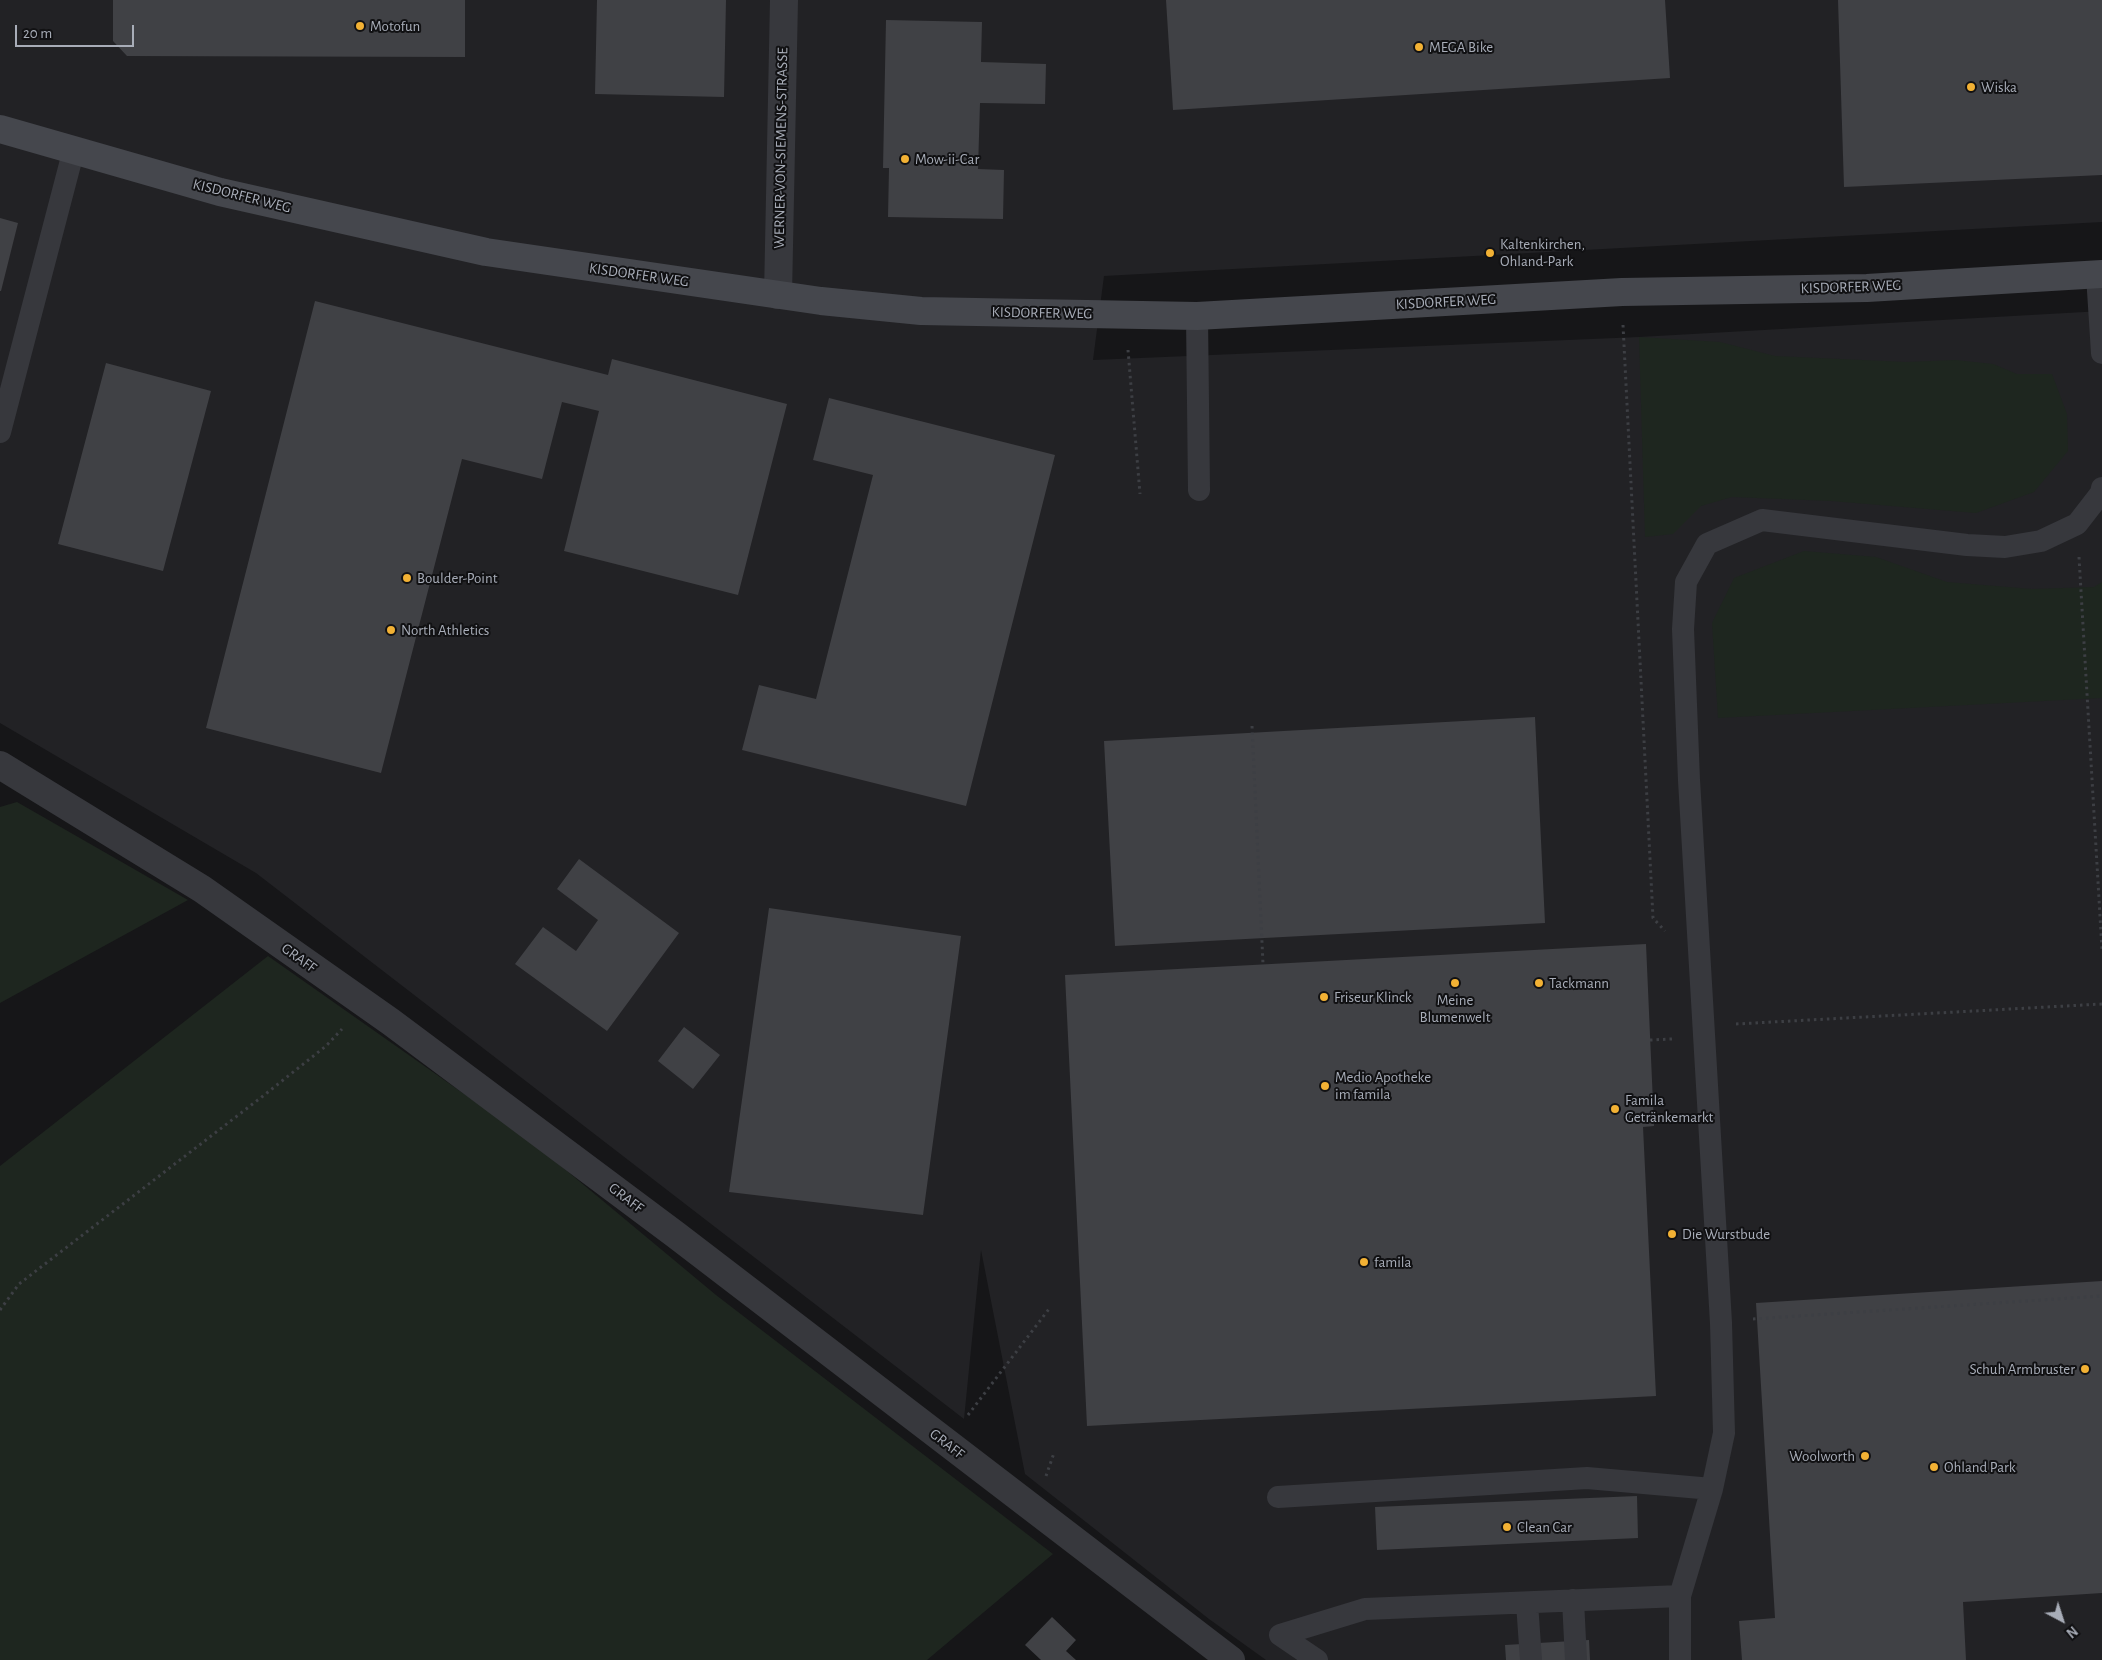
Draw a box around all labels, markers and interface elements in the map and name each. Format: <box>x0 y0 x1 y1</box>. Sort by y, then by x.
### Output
scale bar <box>18 15 136 47</box>
place label: Motofun <box>370 17 420 35</box>
marker: Motofun <box>354 20 366 32</box>
text: 20 m <box>23 26 52 41</box>
place label: MEGA Bike <box>1429 38 1493 56</box>
marker: MEGA Bike <box>1413 41 1425 53</box>
street label: WERNER-VON-SIEMENS-STRASSE <box>770 47 792 249</box>
place label: Wiska <box>1981 78 2017 96</box>
marker: Wiska <box>1965 81 1977 93</box>
place label: Mow-ii-Car <box>915 150 979 168</box>
marker: Mow-ii-Car <box>899 153 911 165</box>
street label: KISDORFER WEG <box>191 175 293 217</box>
place label: Kaltenkirchen, Ohland-Park <box>1500 235 1585 270</box>
marker: Kaltenkirchen, Ohland-Park <box>1484 247 1496 259</box>
street label: KISDORFER WEG <box>588 259 690 291</box>
street label: KISDORFER WEG <box>1800 276 1902 298</box>
street label: KISDORFER WEG <box>1395 290 1497 314</box>
street label: KISDORFER WEG <box>991 303 1093 323</box>
place label: Boulder-Point <box>417 569 497 587</box>
marker: Boulder-Point <box>401 572 413 584</box>
place label: North Athletics <box>401 621 489 639</box>
marker: North Athletics <box>385 624 397 636</box>
street label: GRAFF <box>278 939 320 977</box>
place label: Tackmann <box>1549 974 1609 992</box>
marker: Meine Blumenwelt <box>1449 977 1461 989</box>
marker: Tackmann <box>1533 977 1545 989</box>
place label: Friseur Klinck <box>1334 988 1412 1006</box>
marker: Friseur Klinck <box>1318 991 1330 1003</box>
place label: Meine Blumenwelt <box>1420 991 1490 1026</box>
place label: Medio Apotheke im famila <box>1335 1068 1431 1103</box>
marker: Medio Apotheke im famila <box>1319 1080 1331 1092</box>
place label: Famila Getränkemarkt <box>1625 1091 1713 1126</box>
marker: Famila Getränkemarkt <box>1609 1103 1621 1115</box>
street label: GRAFF <box>605 1179 647 1217</box>
place label: Die Wurstbude <box>1682 1225 1770 1243</box>
marker: Die Wurstbude <box>1666 1228 1678 1240</box>
place label: famila <box>1374 1253 1411 1271</box>
marker: famila <box>1358 1256 1370 1268</box>
place label: Schuh Armbruster <box>1969 1360 2075 1378</box>
marker: Schuh Armbruster <box>2079 1363 2091 1375</box>
street label: GRAFF <box>926 1425 968 1463</box>
place label: Woolworth <box>1789 1447 1855 1465</box>
marker: Woolworth <box>1859 1450 1871 1462</box>
place label: Ohland Park <box>1944 1458 2016 1476</box>
marker: Ohland Park <box>1928 1461 1940 1473</box>
place label: Clean Car <box>1517 1518 1572 1536</box>
marker: Clean Car <box>1501 1521 1513 1533</box>
north arrow <box>2037 1595 2087 1645</box>
text: N <box>2063 1623 2080 1640</box>

